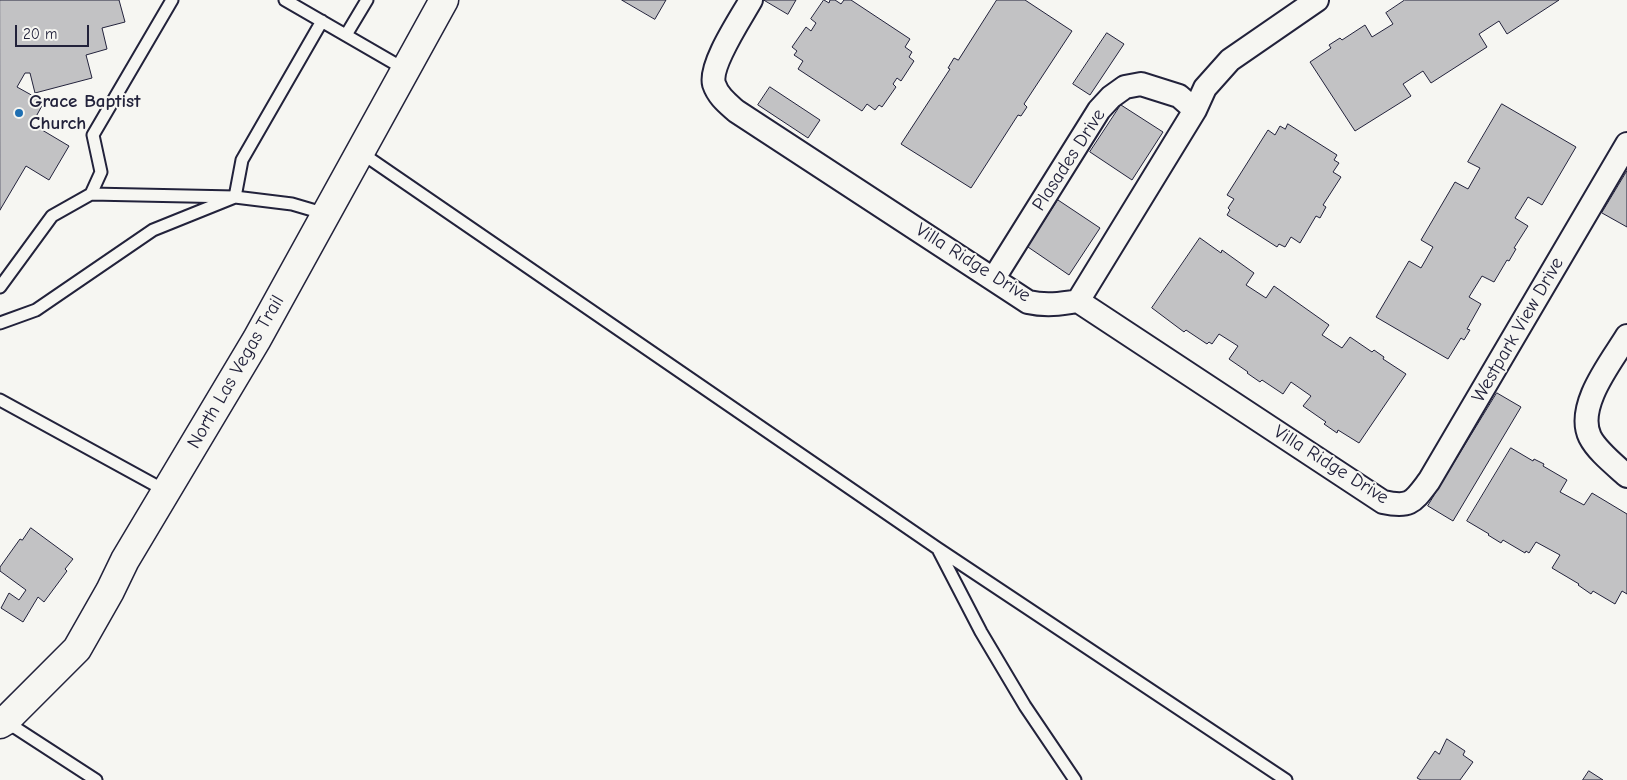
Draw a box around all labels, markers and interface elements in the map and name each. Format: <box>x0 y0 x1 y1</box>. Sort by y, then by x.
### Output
scale bar <box>18 15 91 47</box>
text: 20 m <box>23 25 57 43</box>
place label: Grace Baptist Church <box>29 91 140 135</box>
street label: Plasades Drive <box>1028 105 1110 215</box>
marker: Grace Baptist Church <box>13 107 25 119</box>
street label: Villa Ridge Drive <box>911 218 1035 308</box>
street label: Westpark View Drive <box>1467 253 1569 407</box>
street label: North Las Vegas Trail <box>183 291 289 453</box>
street label: Villa Ridge Drive <box>1269 420 1393 510</box>

